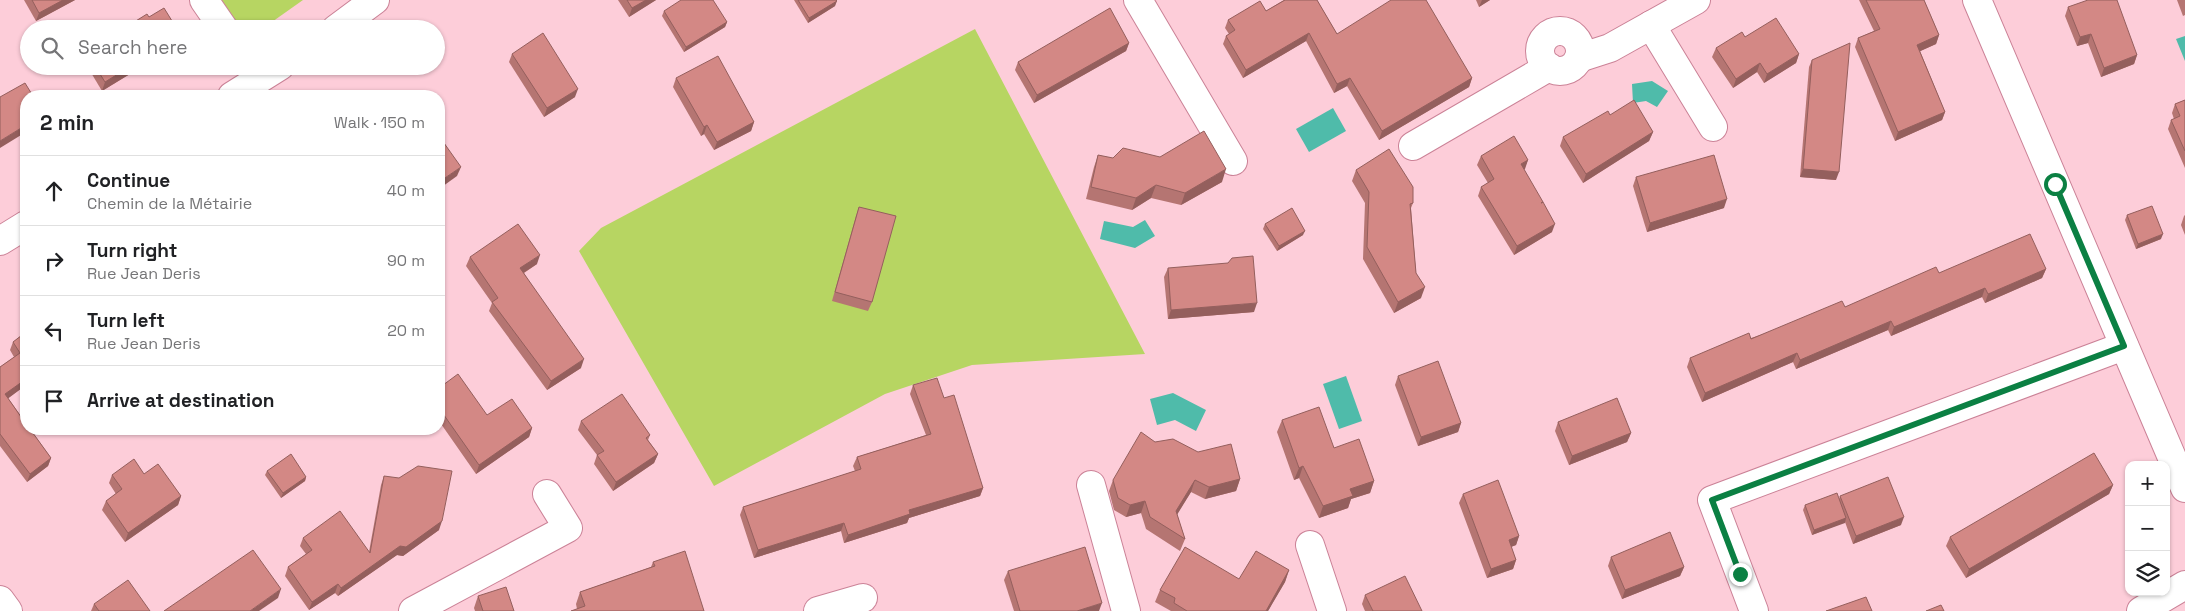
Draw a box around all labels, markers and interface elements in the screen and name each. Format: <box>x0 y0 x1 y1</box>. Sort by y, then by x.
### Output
search box <box>20 20 445 75</box>
icon: search <box>38 34 66 62</box>
text: Search here <box>78 35 188 60</box>
text: 2 min <box>40 109 94 136</box>
text: Walk · 150 m <box>334 112 425 133</box>
text: Continue <box>87 168 170 193</box>
route start <box>2044 173 2067 196</box>
icon: ahead <box>40 177 68 205</box>
text: 40 m <box>387 180 425 201</box>
text: Chemin de la Métairie <box>87 193 252 214</box>
text: Turn right <box>87 238 177 263</box>
icon: right <box>40 247 68 275</box>
text: 90 m <box>387 250 425 271</box>
text: Rue Jean Deris <box>87 263 201 284</box>
text: Turn left <box>87 308 165 333</box>
icon: left <box>40 317 68 345</box>
text: 20 m <box>387 320 425 341</box>
text: Rue Jean Deris <box>87 333 201 354</box>
icon: arrive <box>40 387 68 415</box>
text: Arrive at destination <box>87 388 275 413</box>
map controls <box>2125 461 2170 596</box>
button: + <box>2125 461 2170 506</box>
button: − <box>2125 506 2170 551</box>
button: layers <box>2125 551 2170 596</box>
route end <box>1729 563 1752 586</box>

